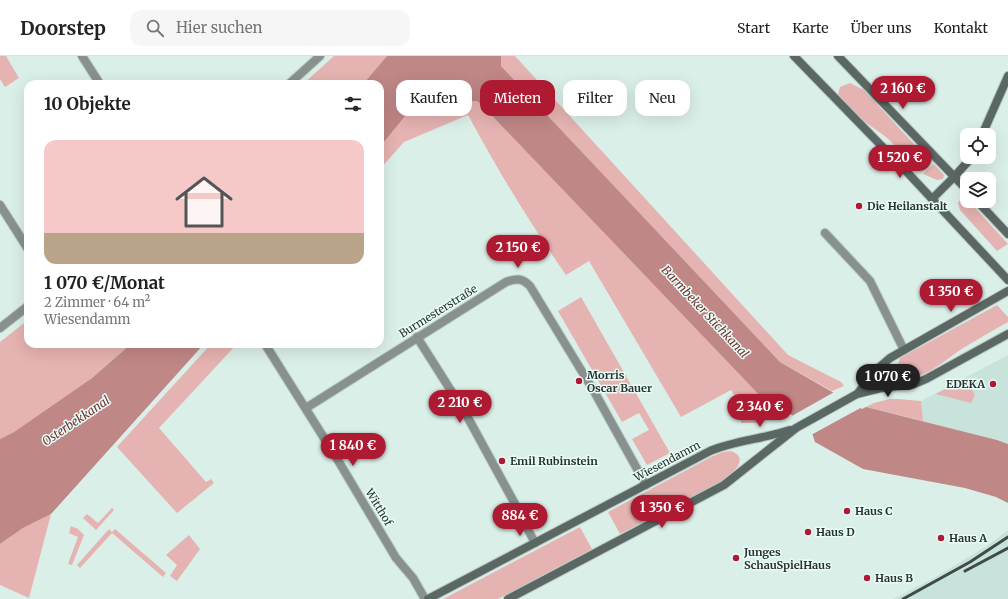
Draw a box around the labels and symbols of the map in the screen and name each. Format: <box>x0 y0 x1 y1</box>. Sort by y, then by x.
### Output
pin: 2 160 € <box>866 76 940 110</box>
pin: 1 520 € <box>863 145 937 179</box>
place label: Die Heilanstalt <box>867 199 948 213</box>
marker: Die Heilanstalt <box>854 201 864 211</box>
pin: 2 150 € <box>481 235 555 269</box>
water label: Barmbeker Stichkanal <box>659 262 752 361</box>
pin: 1 350 € <box>914 279 988 313</box>
street label: Burmesterstraße <box>396 281 480 341</box>
pin: 1 070 € <box>851 364 925 398</box>
place label: Morris Oscar Bauer <box>587 368 652 395</box>
marker: Morris Oscar Bauer <box>574 376 584 386</box>
place label: EDEKA <box>946 377 985 391</box>
marker: EDEKA <box>988 379 998 389</box>
pin: 2 210 € <box>423 390 497 424</box>
water label: Osterbekkanal <box>39 392 113 449</box>
pin: 2 340 € <box>723 394 797 428</box>
pin: 1 840 € <box>316 433 390 467</box>
street label: Wiesendamm <box>631 438 703 485</box>
place label: Emil Rubinstein <box>510 454 598 468</box>
marker: Emil Rubinstein <box>497 456 507 466</box>
street label: Witthof <box>362 485 396 529</box>
pin: 1 350 € <box>625 495 699 529</box>
pin: 884 € <box>492 503 548 537</box>
place label: Haus C <box>855 504 893 518</box>
marker: Haus C <box>842 506 852 516</box>
place label: Haus D <box>816 525 855 539</box>
marker: Haus D <box>803 527 813 537</box>
place label: Haus A <box>949 531 987 545</box>
marker: Haus A <box>936 533 946 543</box>
place label: Junges SchauSpielHaus <box>743 545 831 572</box>
marker: Junges SchauSpielHaus <box>731 553 741 563</box>
place label: Haus B <box>875 571 913 585</box>
marker: Haus B <box>862 573 872 583</box>

